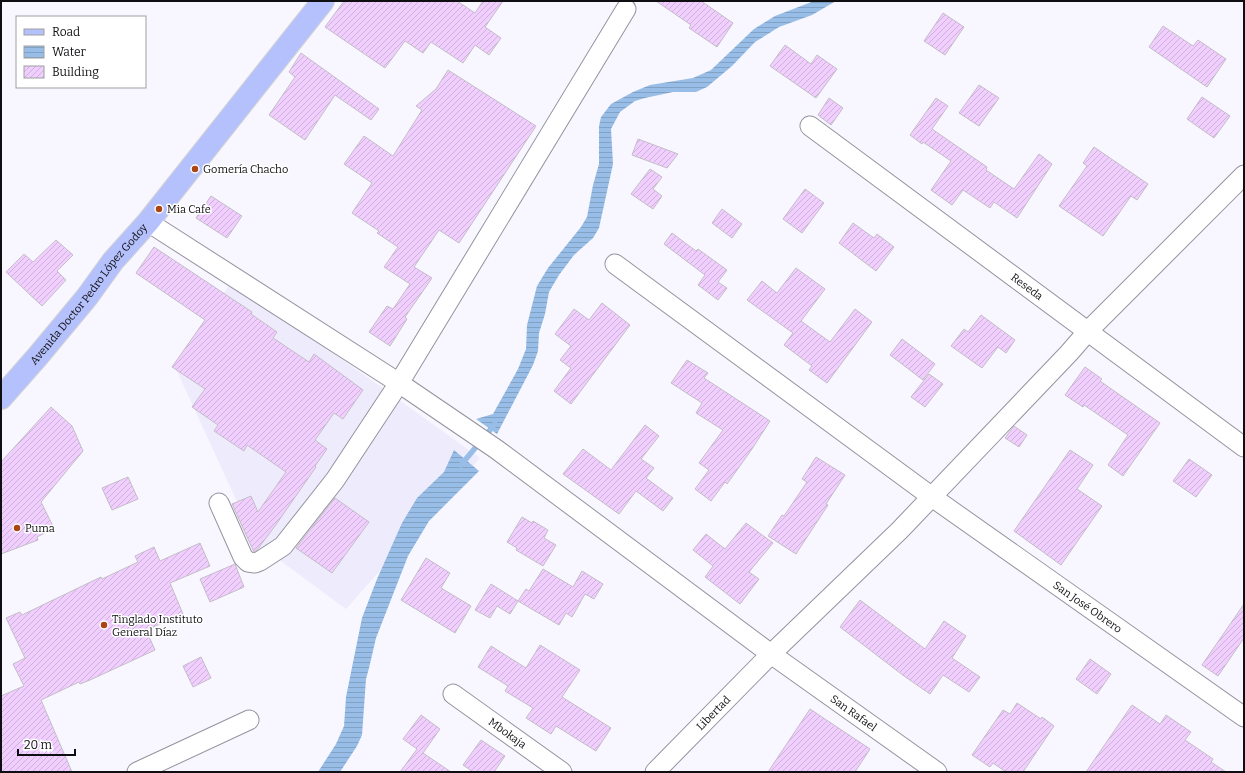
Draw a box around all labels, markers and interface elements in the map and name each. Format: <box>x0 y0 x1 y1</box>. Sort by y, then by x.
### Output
legend <box>16 16 146 88</box>
text: Road <box>52 25 80 39</box>
text: Water <box>52 45 87 59</box>
text: Building <box>52 65 99 79</box>
place label: Gomería Chacho <box>203 163 288 176</box>
marker: Gomería Chacho <box>190 164 200 174</box>
place label: Mia Cafe <box>167 203 211 216</box>
marker: Mia Cafe <box>154 204 164 214</box>
street label: Avenida Doctor Pedro López Godoy <box>28 221 150 367</box>
street label: Reseda <box>1008 271 1045 303</box>
place label: Puma <box>25 522 55 535</box>
marker: Puma <box>12 523 22 533</box>
street label: San José Obrero <box>1051 579 1124 636</box>
place label: Tinglado Instituto General Díaz <box>112 613 203 639</box>
marker: Tinglado Instituto General Díaz <box>99 620 109 630</box>
street label: San Rafael <box>828 692 879 734</box>
street label: Libertad <box>694 693 734 733</box>
street label: Mbokaja <box>486 715 529 751</box>
scale bar <box>18 731 75 757</box>
text: 20 m <box>24 738 53 752</box>

